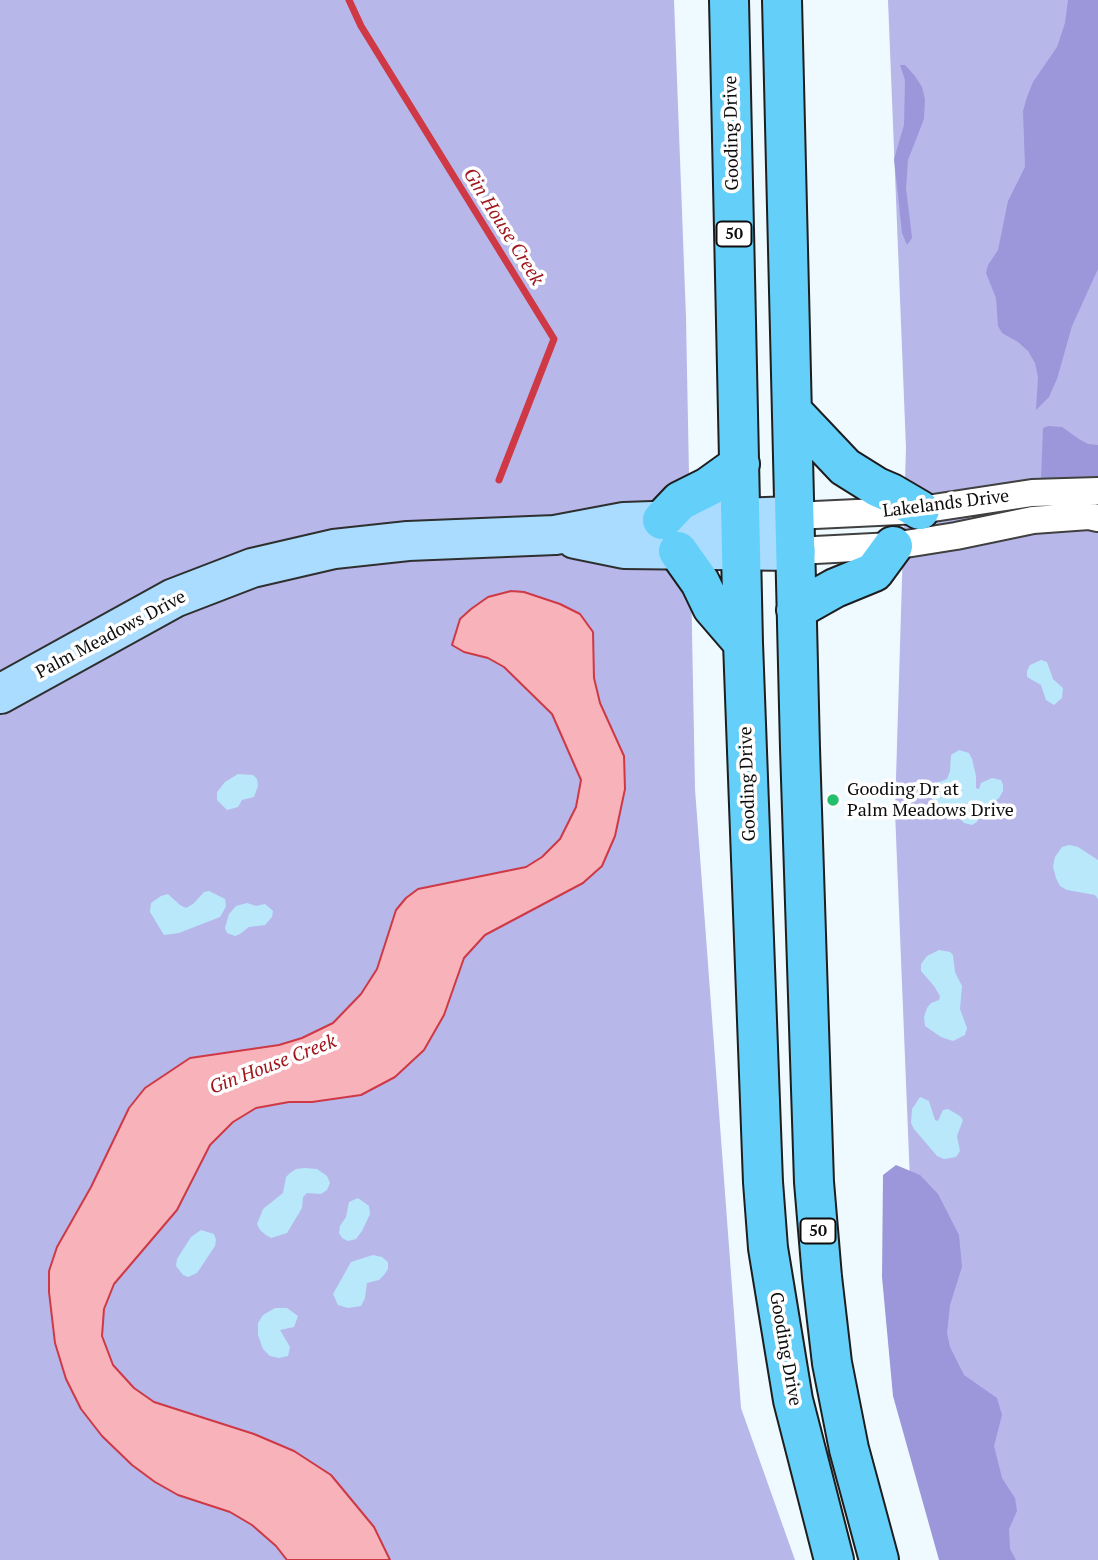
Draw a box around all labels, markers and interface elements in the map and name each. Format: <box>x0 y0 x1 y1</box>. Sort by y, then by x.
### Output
street label: Gooding Drive <box>720 75 744 191</box>
water label: Gin House Creek <box>458 164 548 290</box>
road number: 50 <box>716 222 752 246</box>
street label: Lakelands Drive <box>881 486 1011 522</box>
street label: Palm Meadows Drive <box>32 586 190 684</box>
street label: Gooding Drive <box>735 726 761 842</box>
place label: Gooding Dr at Palm Meadows Drive <box>847 779 1014 822</box>
marker: Gooding Dr at Palm Meadows Drive <box>825 792 841 808</box>
water label: Gin House Creek <box>206 1030 340 1100</box>
road number: 50 <box>800 1218 836 1244</box>
street label: Gooding Drive <box>764 1290 806 1408</box>

